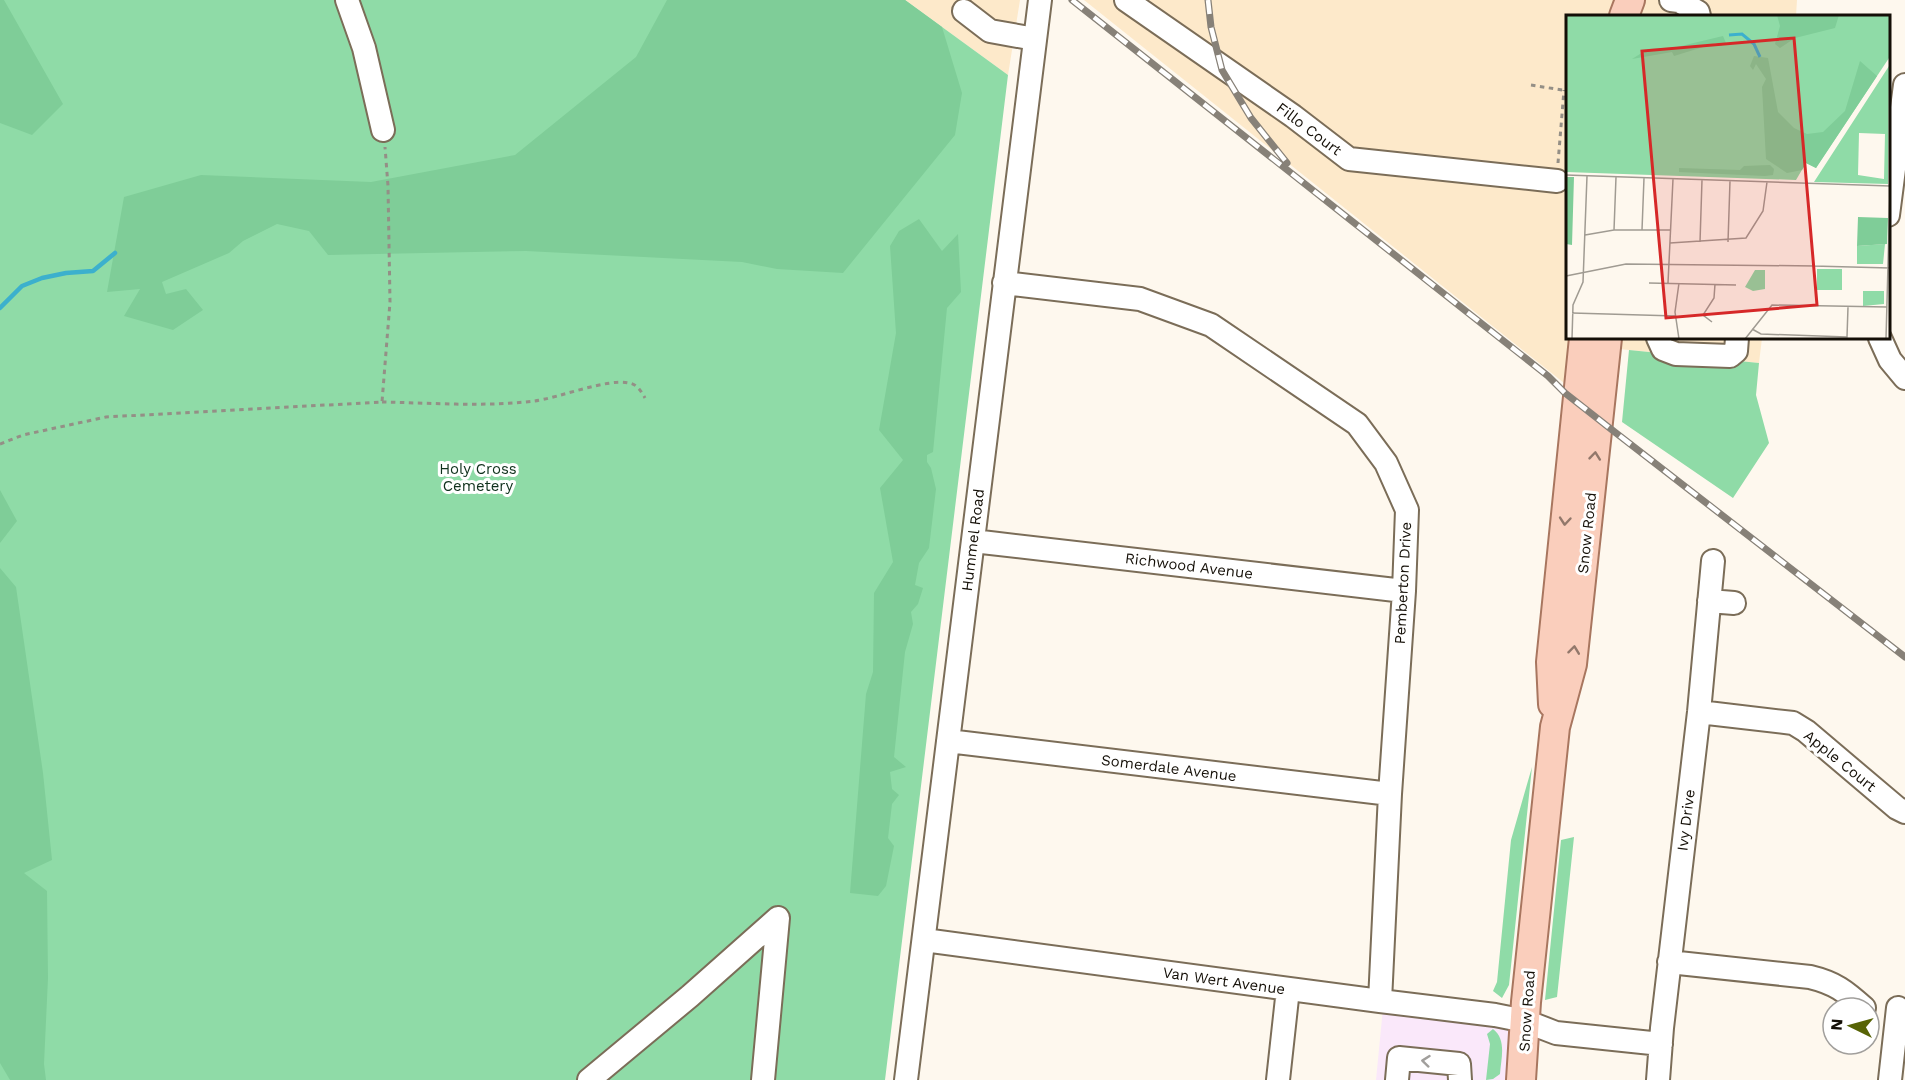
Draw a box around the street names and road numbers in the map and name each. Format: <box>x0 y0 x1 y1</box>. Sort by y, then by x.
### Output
street label: Fillo Court <box>1273 99 1346 160</box>
street label: Hummel Road <box>958 488 988 592</box>
street label: Snow Road <box>1574 492 1600 574</box>
street label: Pemberton Drive <box>1391 521 1415 645</box>
street label: Richwood Avenue <box>1124 549 1254 583</box>
street label: Apple Court <box>1800 726 1880 796</box>
street label: Somerdale Avenue <box>1100 751 1238 785</box>
street label: Ivy Drive <box>1673 788 1699 852</box>
street label: Van Wert Avenue <box>1162 963 1286 999</box>
street label: Snow Road <box>1515 970 1539 1052</box>

